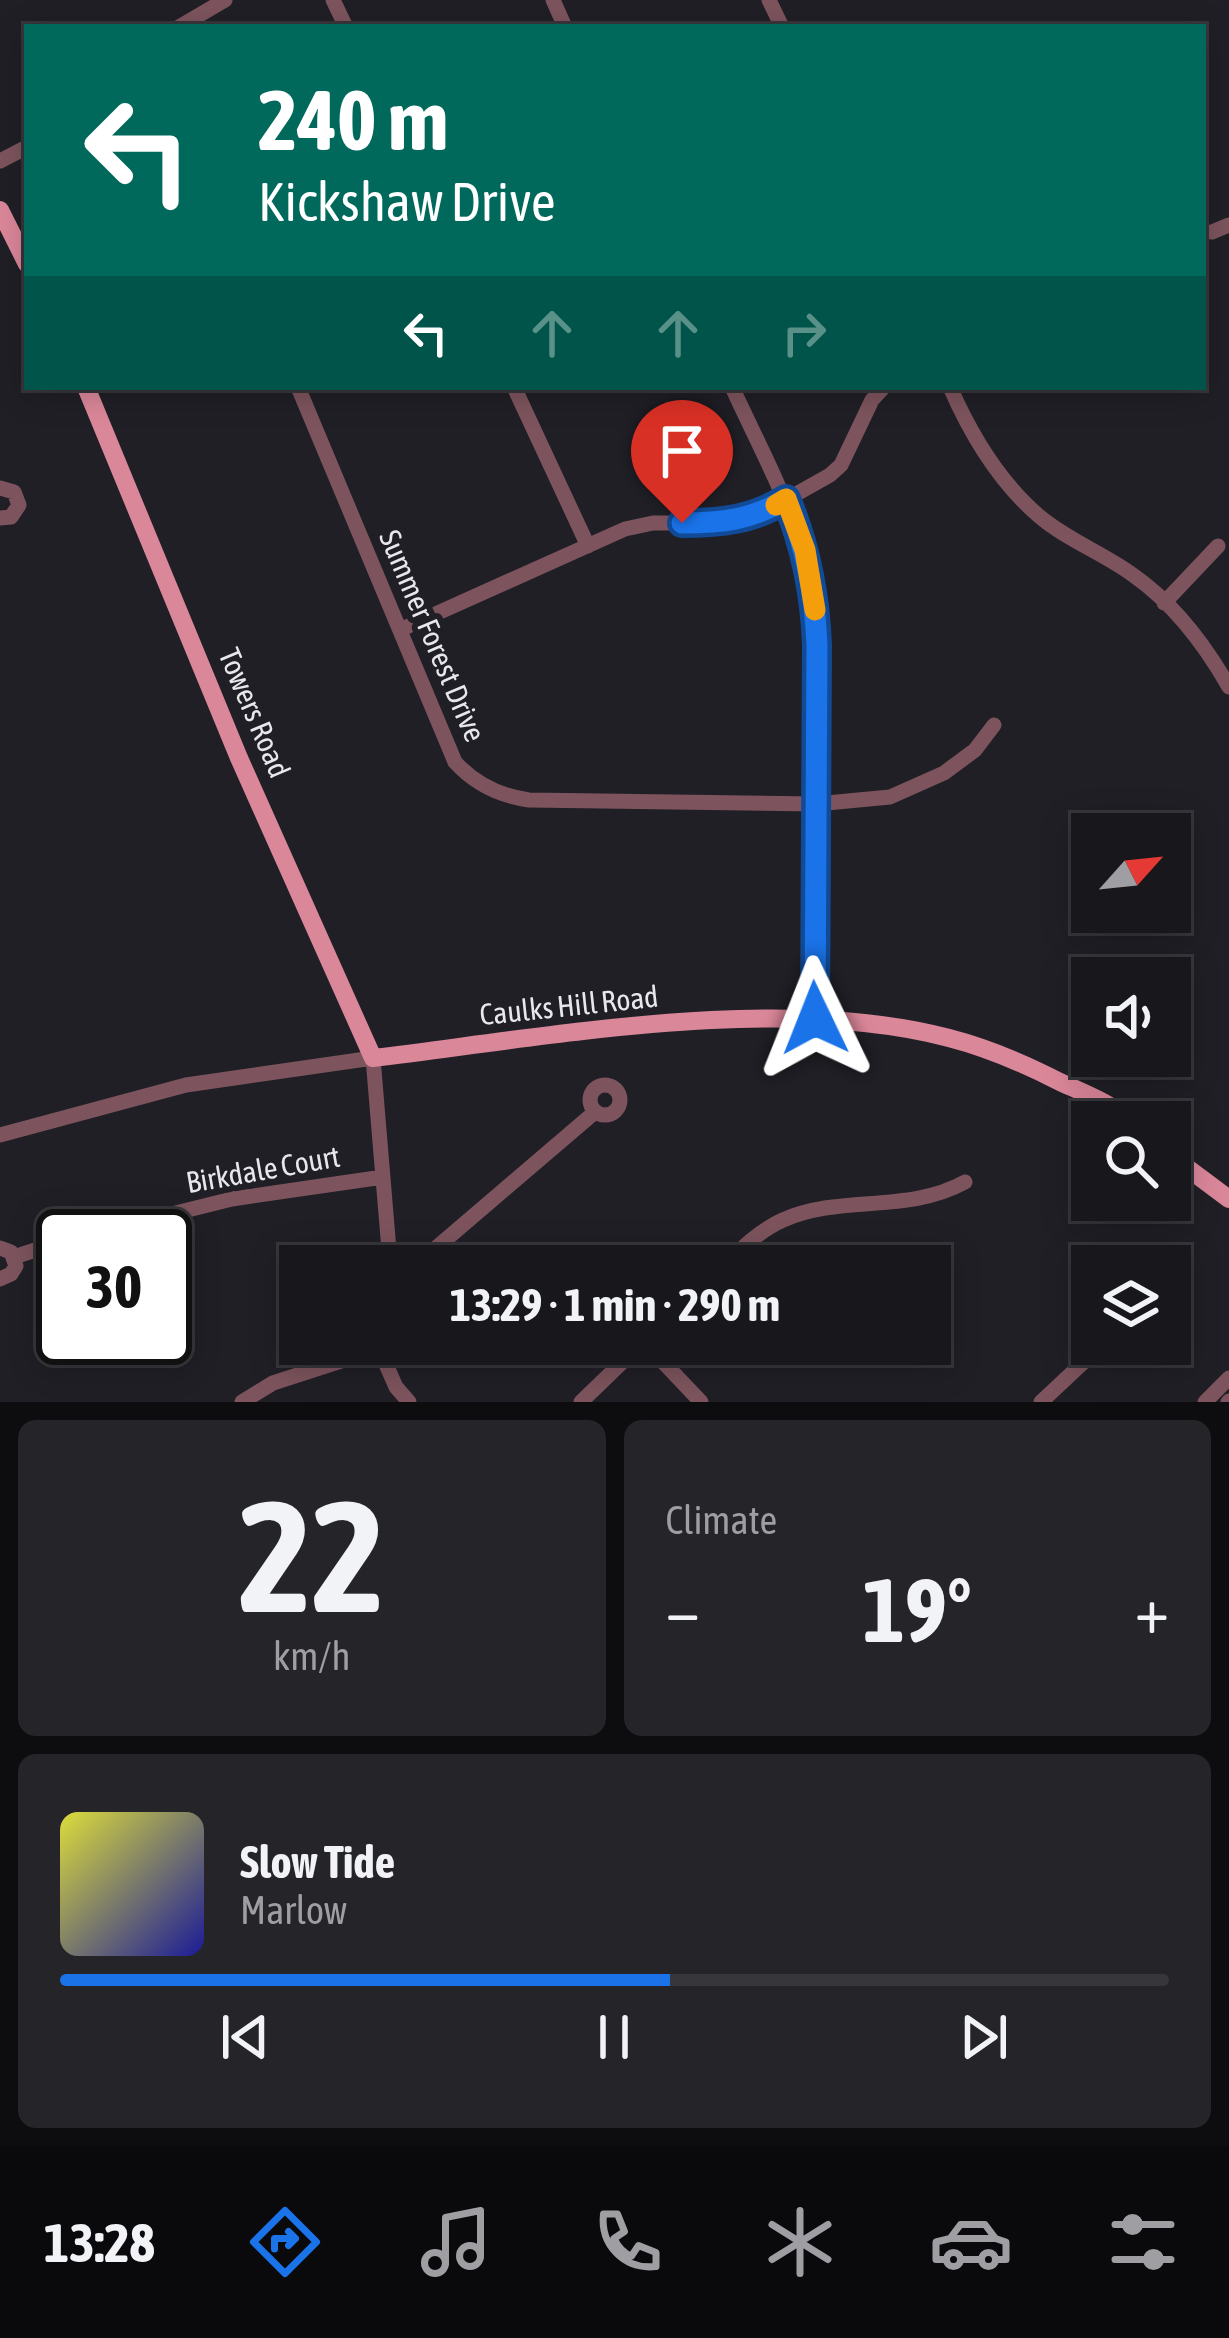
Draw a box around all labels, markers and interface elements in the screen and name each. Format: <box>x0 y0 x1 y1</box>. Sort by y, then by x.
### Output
icon: left <box>60 72 216 228</box>
text: 240 m <box>258 72 448 168</box>
text: Kickshaw Drive <box>258 171 555 232</box>
icon: left <box>393 300 459 366</box>
icon: ahead <box>519 300 585 366</box>
icon: ahead <box>645 300 711 366</box>
icon: right <box>771 300 837 366</box>
pin <box>631 400 733 523</box>
icon: arrive <box>649 418 715 484</box>
street label: Summer Forest Drive <box>373 525 493 746</box>
street label: Towers Road <box>212 643 297 782</box>
north arrow <box>1071 813 1191 933</box>
map controls <box>1071 813 1191 1365</box>
position arrow <box>752 955 878 1081</box>
button: sound <box>1071 957 1191 1077</box>
street label: Caulks Hill Road <box>478 979 660 1031</box>
button: search <box>1071 1101 1191 1221</box>
street label: Birkdale Court <box>183 1139 342 1199</box>
speed limit sign: 30 <box>36 1209 192 1365</box>
button: layers <box>1071 1245 1191 1365</box>
text: 13:29 · 1 min · 290 m <box>450 1279 780 1331</box>
text: 22 <box>238 1466 385 1645</box>
text: Climate <box>666 1498 777 1542</box>
text: 19° <box>863 1558 972 1661</box>
text: − <box>666 1571 700 1647</box>
text: + <box>1135 1571 1169 1647</box>
text: km/h <box>273 1634 350 1678</box>
text: Slow Tide <box>240 1836 395 1888</box>
text: Marlow <box>240 1888 347 1932</box>
icon: previous <box>212 2004 278 2070</box>
icon: pause <box>581 2004 647 2070</box>
icon: next <box>951 2004 1017 2070</box>
icon: directions <box>243 2200 327 2284</box>
icon: music <box>414 2200 498 2284</box>
icon: phone <box>586 2200 670 2284</box>
icon: climate <box>758 2200 842 2284</box>
icon: car <box>929 2200 1013 2284</box>
icon: filters <box>1101 2200 1185 2284</box>
text: 13:28 <box>44 2212 155 2273</box>

